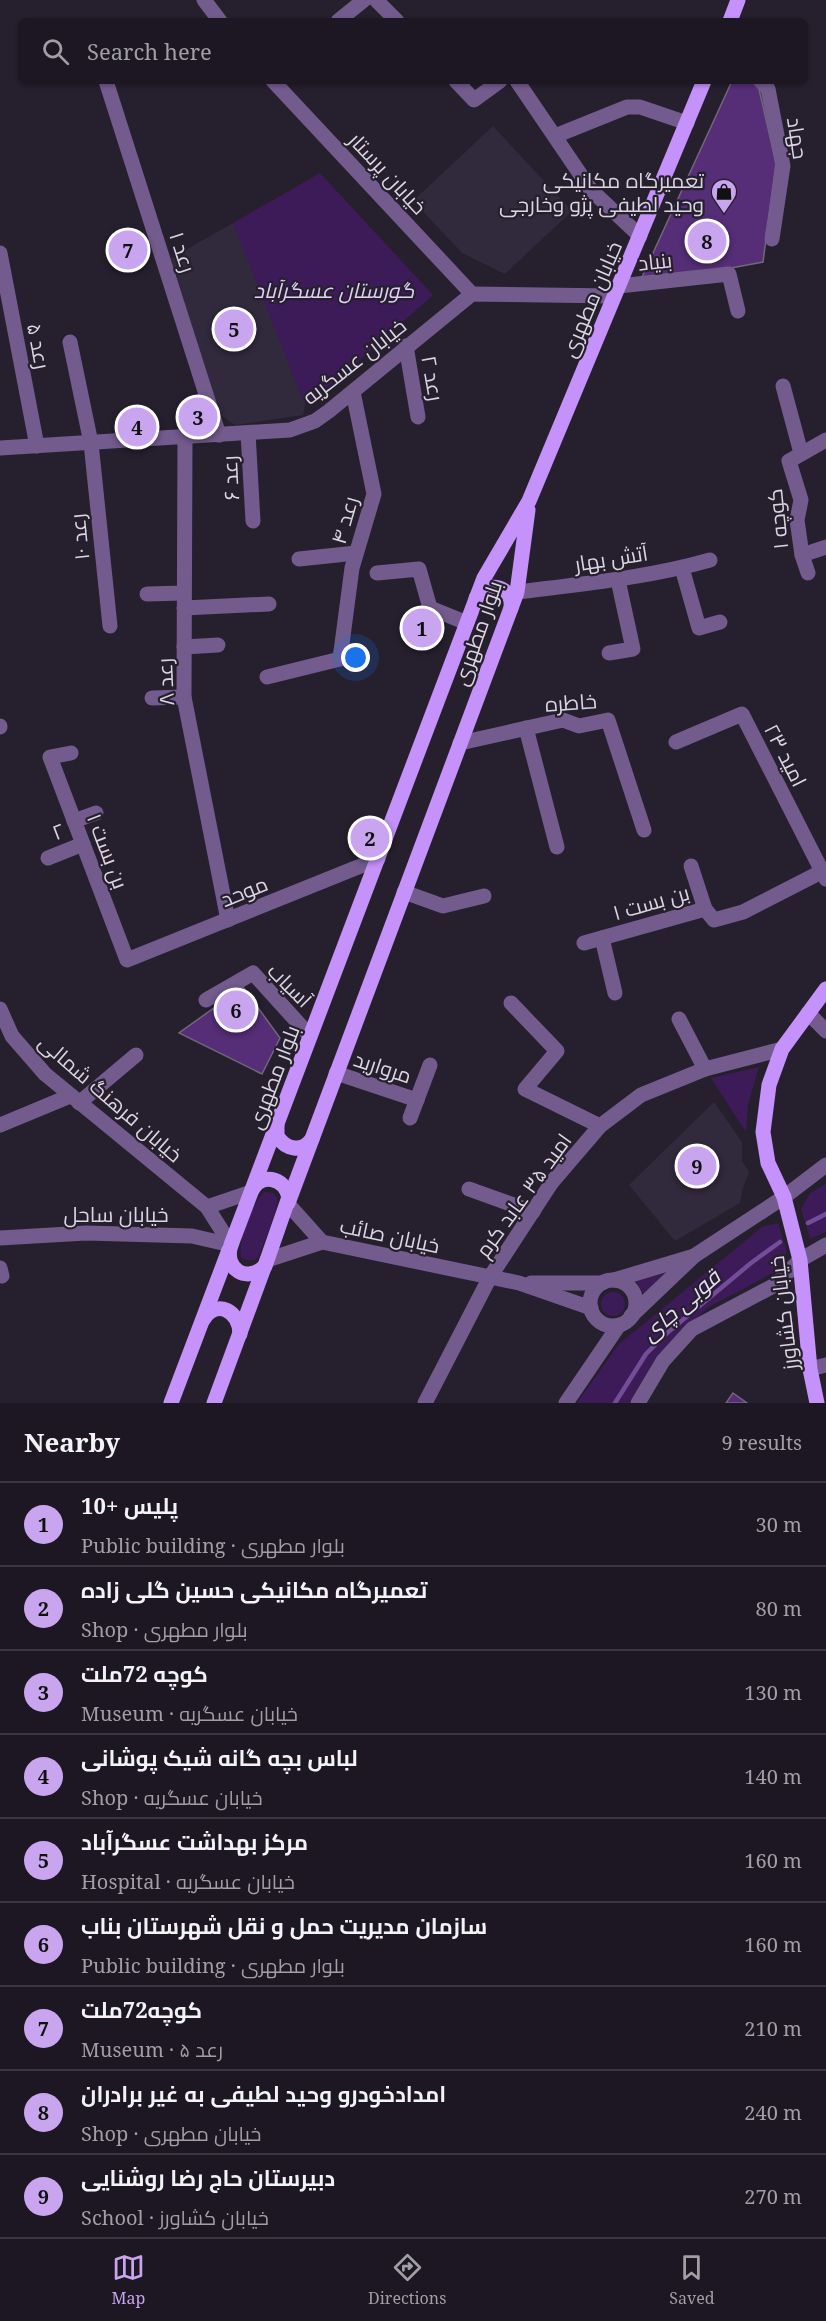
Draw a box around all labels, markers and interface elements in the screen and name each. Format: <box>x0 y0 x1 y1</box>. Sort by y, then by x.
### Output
search box <box>18 18 808 84</box>
icon: search <box>39 35 72 68</box>
text: Search here <box>87 36 212 66</box>
street label: جهاد <box>781 115 815 161</box>
street label: خیابان پرستار <box>341 125 433 221</box>
place label: تعمیرگاه مکانیکی وحید لطیفی پژو وخارجی <box>499 166 704 219</box>
shop icon: تعمیرگاه مکانیکی وحید لطیفی پژو وخارجی <box>709 177 739 215</box>
pin: 8 <box>688 218 726 264</box>
pin: 7 <box>108 228 148 272</box>
street label: رعد ۱ <box>163 228 203 276</box>
street label: خیابان مطهری <box>554 237 628 361</box>
street label: بنیاد <box>636 245 674 277</box>
park label: گورستان عسگرآباد <box>254 276 415 304</box>
pin: 5 <box>214 306 254 352</box>
street label: خیابان عسگریه <box>296 312 412 410</box>
street label: رعد ۵ <box>21 321 57 371</box>
street label: رعد ۲ <box>415 353 451 403</box>
pin: 3 <box>178 394 218 440</box>
pin: 4 <box>118 404 156 450</box>
street label: رعد ۶ <box>215 455 245 501</box>
street label: کوچه ۱ <box>760 487 795 551</box>
street label: رعد ۴ <box>324 493 364 547</box>
street label: رعد ۱۰ <box>63 512 95 562</box>
street label: آتش بهار <box>571 538 650 578</box>
street label: بلوار مطهری <box>446 577 508 689</box>
pin: 1 <box>402 606 442 650</box>
your location <box>341 643 370 672</box>
street label: رعد ۸ <box>150 657 180 707</box>
street label: خاطره <box>544 686 598 718</box>
street label: امید ۲۳ <box>758 719 814 791</box>
street label: بن بست ۱ <box>81 809 135 893</box>
street label: ۲ <box>48 816 68 846</box>
pin: 2 <box>350 816 389 860</box>
street label: موحد <box>216 869 272 913</box>
street label: بن بست ۱ <box>609 878 693 926</box>
street label: آسیاب <box>262 957 319 1014</box>
pin: 6 <box>216 988 256 1032</box>
street label: بلوار مطهری <box>240 1021 306 1133</box>
street label: خیابان فرهنگ شمالی <box>33 1028 189 1168</box>
street label: مروارید <box>350 1045 416 1089</box>
street label: امید ۳۵ عابد کرم <box>469 1127 578 1263</box>
pin: 9 <box>678 1144 716 1188</box>
street label: خیابان ساحل <box>63 1200 169 1228</box>
street label: خیابان صائب <box>337 1211 443 1259</box>
street label: خیابان کشاورز <box>762 1254 804 1373</box>
water label: قوبی چای <box>634 1260 728 1347</box>
text: Nearby <box>24 1424 120 1460</box>
text: 9 results <box>722 1429 802 1456</box>
text: پلیس +10 <box>81 1490 178 1520</box>
text: 1 <box>38 1511 49 1538</box>
text: 30 m <box>756 1511 802 1538</box>
text: Public building · بلوار مطهری <box>81 1532 345 1559</box>
text: تعمیرگاه مکانیکی حسین گلی زاده <box>81 1574 427 1604</box>
text: 2 <box>38 1595 49 1622</box>
text: 80 m <box>756 1595 802 1622</box>
text: Shop · بلوار مطهری <box>81 1616 248 1643</box>
text: کوچه 72ملت <box>81 1658 208 1688</box>
text: 3 <box>38 1679 49 1706</box>
text: 130 m <box>744 1679 802 1706</box>
text: Museum · خیابان عسگریه <box>81 1700 298 1727</box>
text: لباس بچه گانه شیک پوشانی <box>81 1742 358 1772</box>
text: 4 <box>38 1763 49 1790</box>
text: 140 m <box>744 1763 802 1790</box>
text: Shop · خیابان عسگریه <box>81 1784 263 1811</box>
text: مرکز بهداشت عسگرآباد <box>81 1826 308 1856</box>
text: 5 <box>38 1847 49 1874</box>
text: 160 m <box>744 1847 802 1874</box>
text: Hospital · خیابان عسگریه <box>81 1868 295 1895</box>
text: سازمان مدیریت حمل و نقل شهرستان بناب <box>81 1910 487 1940</box>
text: 6 <box>38 1931 49 1958</box>
text: 160 m <box>744 1931 802 1958</box>
text: Public building · بلوار مطهری <box>81 1952 345 1979</box>
text: کوچه72ملت <box>81 1994 202 2024</box>
text: 7 <box>38 2015 49 2042</box>
text: 210 m <box>744 2015 802 2042</box>
text: Museum · رعد ۵ <box>81 2036 223 2063</box>
text: امدادخودرو وحید لطیفی به غیر برادران <box>81 2078 446 2108</box>
text: 8 <box>38 2099 49 2126</box>
text: 240 m <box>744 2099 802 2126</box>
text: Shop · خیابان مطهری <box>81 2120 261 2147</box>
text: دبیرستان حاج رضا روشنایی <box>81 2162 335 2192</box>
text: 9 <box>38 2183 49 2210</box>
text: 270 m <box>744 2183 802 2210</box>
text: School · خیابان کشاورز <box>81 2204 269 2231</box>
tab: Map <box>111 2251 145 2309</box>
tab: Directions <box>368 2251 446 2309</box>
tab: Saved <box>669 2251 715 2309</box>

